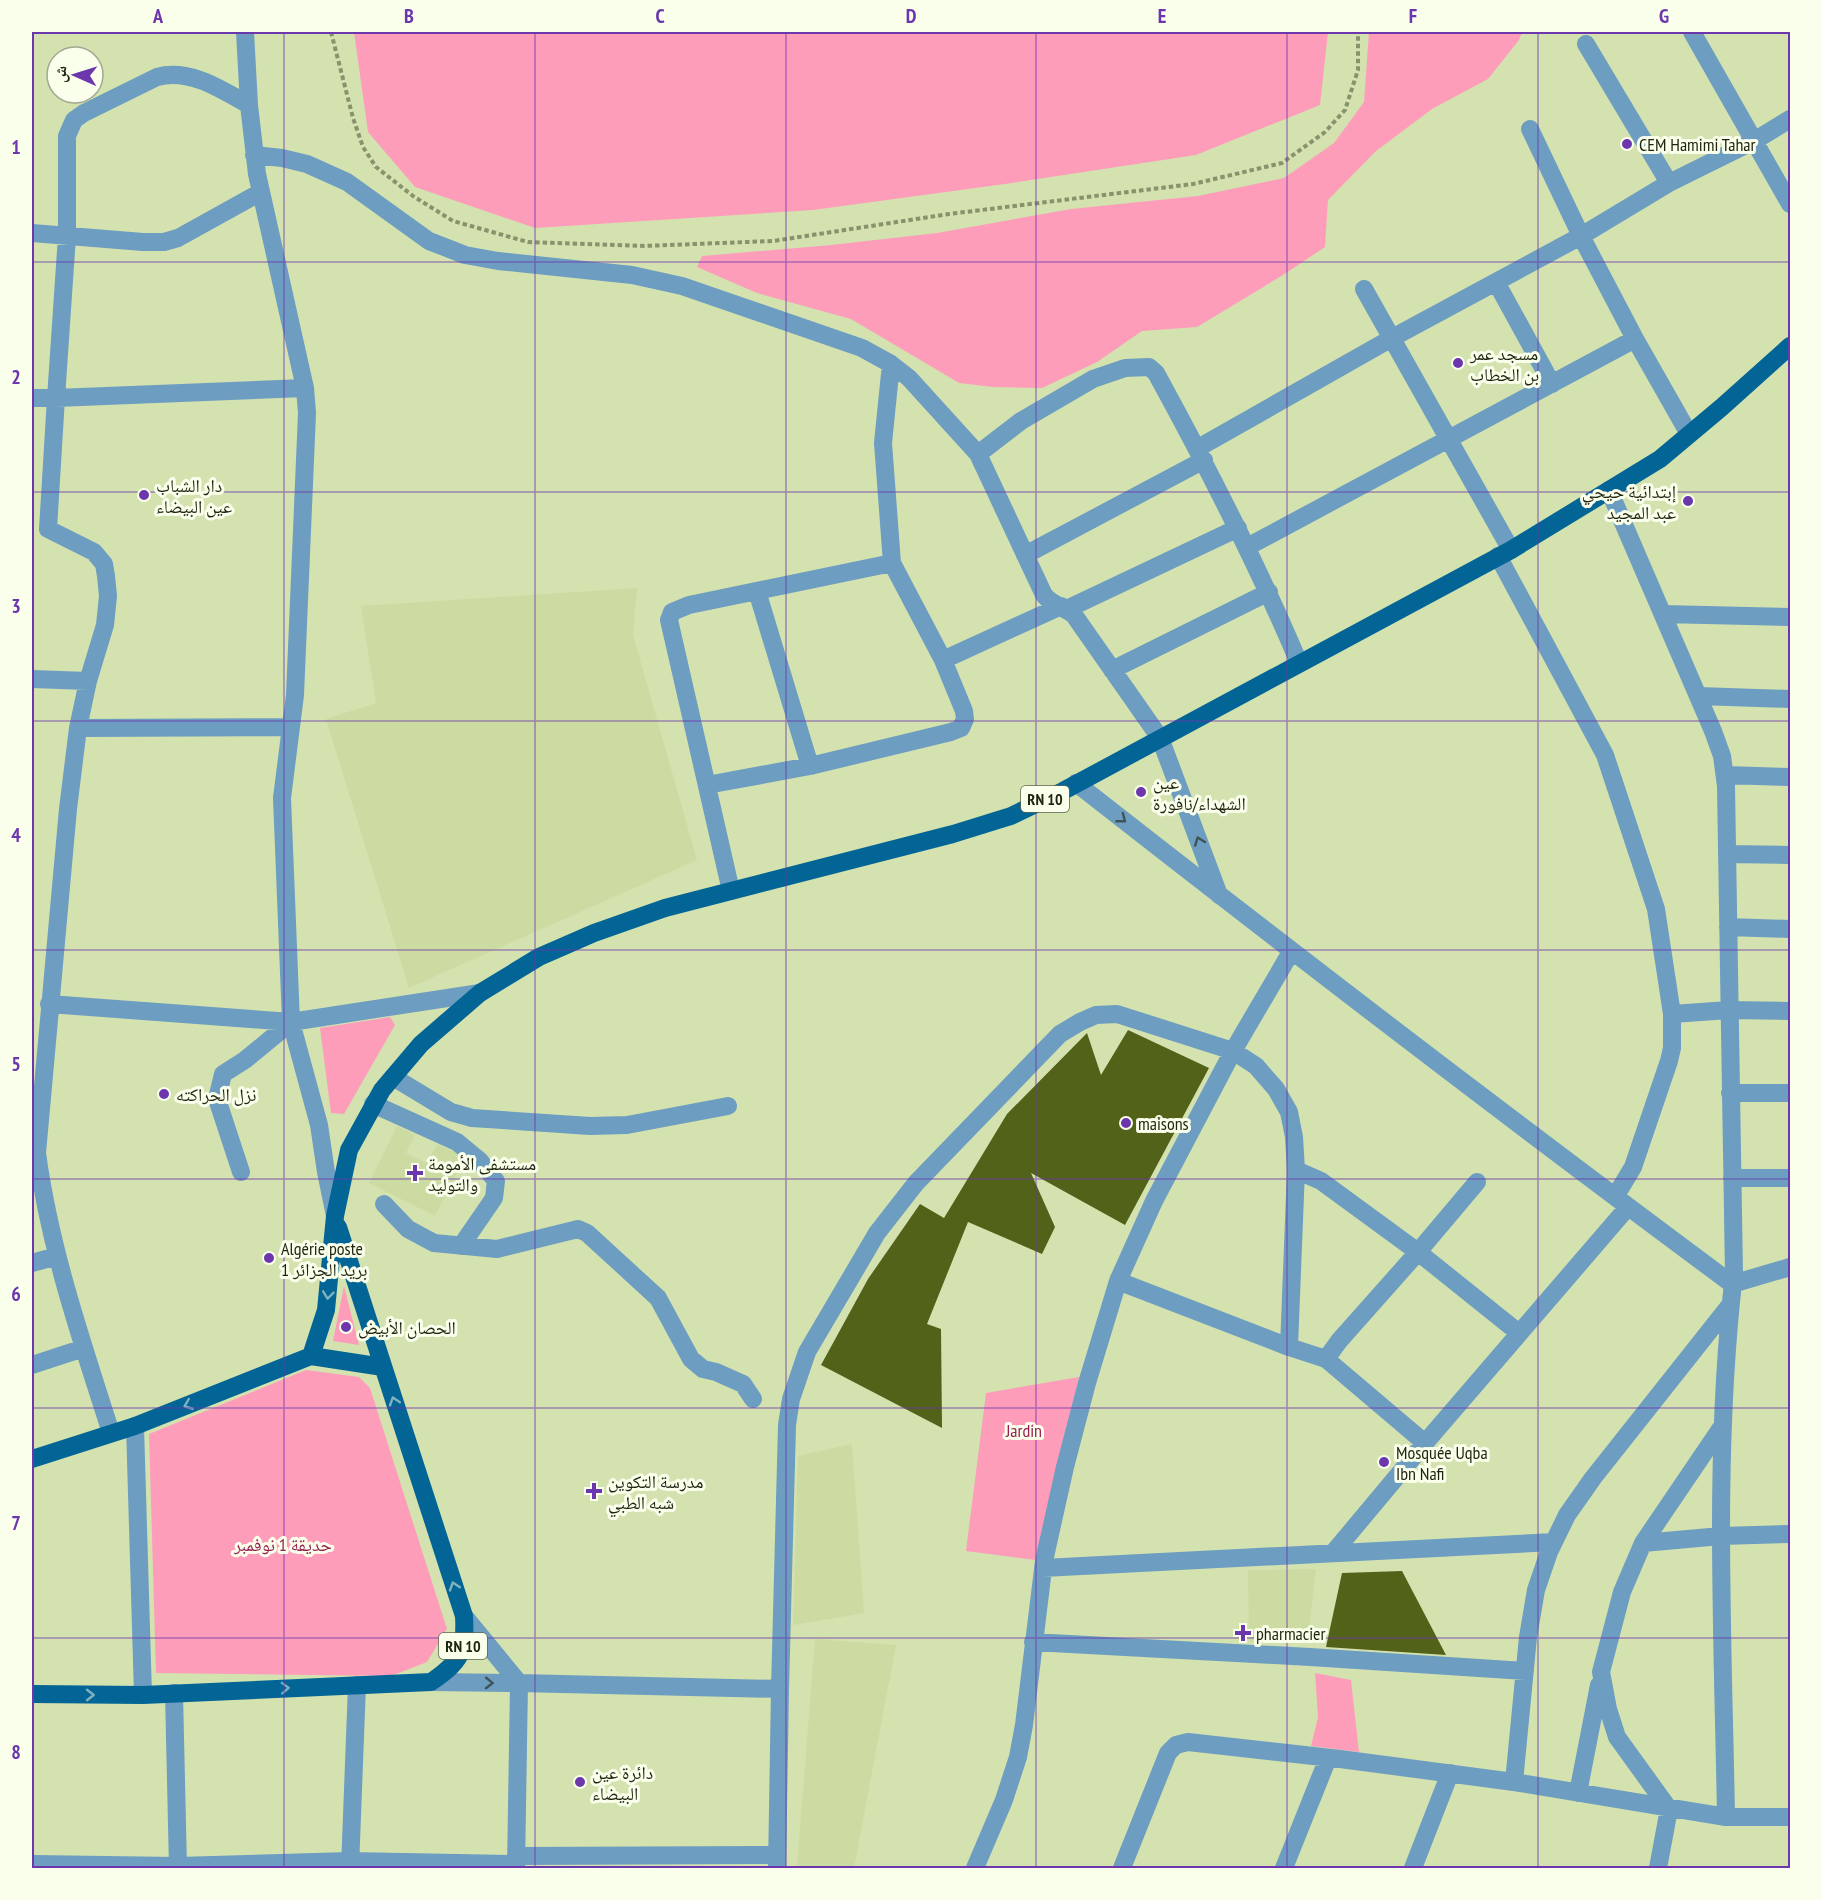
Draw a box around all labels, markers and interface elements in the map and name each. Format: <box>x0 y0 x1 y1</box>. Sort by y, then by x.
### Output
text: A <box>152 3 164 29</box>
text: B <box>404 3 414 29</box>
text: C <box>655 3 665 29</box>
text: D <box>906 3 917 29</box>
text: E <box>1158 3 1166 29</box>
text: F <box>1409 3 1417 29</box>
text: G <box>1659 3 1669 29</box>
north arrow <box>45 45 105 105</box>
text: ش <box>50 65 70 83</box>
place label: CEM Hamimi Tahar <box>1639 133 1756 156</box>
text: 1 <box>11 134 21 160</box>
marker: CEM Hamimi Tahar <box>1620 137 1634 151</box>
place label: مسجد عمر بن الخطاب <box>1469 342 1539 386</box>
marker: مسجد عمر بن الخطاب <box>1451 356 1465 370</box>
text: 2 <box>11 364 21 390</box>
place label: دار الشباب عين البيضاء <box>156 474 232 518</box>
place label: إبتدائية حيحي عبد المجيد <box>1582 480 1676 524</box>
marker: دار الشباب عين البيضاء <box>137 488 151 502</box>
marker: إبتدائية حيحي عبد المجيد <box>1681 494 1695 508</box>
text: 3 <box>11 593 21 619</box>
place label: عين الشهداء/نافورة <box>1153 771 1246 815</box>
marker: عين الشهداء/نافورة <box>1134 785 1148 799</box>
road number: RN 10 <box>1021 786 1069 812</box>
one-way arrow <box>1115 812 1126 823</box>
text: 4 <box>11 822 21 848</box>
one-way arrow <box>1193 836 1206 846</box>
text: 5 <box>11 1051 21 1077</box>
place label: نزل الحراكته <box>176 1083 257 1106</box>
marker: نزل الحراكته <box>157 1087 171 1101</box>
place label: maisons <box>1138 1112 1189 1135</box>
marker: maisons <box>1119 1116 1133 1130</box>
place label: مستشفى الأمومة والتوليد <box>428 1152 536 1196</box>
marker: مستشفى الأمومة والتوليد <box>406 1164 424 1182</box>
place label: Algérie poste 1 بريد الجزائر <box>281 1237 368 1281</box>
marker: Algérie poste 1 بريد الجزائر <box>262 1251 276 1265</box>
text: 6 <box>11 1281 21 1307</box>
one-way arrow <box>322 1291 334 1300</box>
place label: الحصان الأبيض <box>358 1316 456 1339</box>
marker: الحصان الأبيض <box>339 1320 353 1334</box>
one-way arrow <box>389 1396 401 1407</box>
one-way arrow <box>183 1398 194 1410</box>
park label: Jardin <box>1005 1419 1042 1442</box>
place label: Mosquée Uqba Ibn Nafi <box>1396 1441 1488 1485</box>
marker: Mosquée Uqba Ibn Nafi <box>1377 1455 1391 1469</box>
place label: مدرسة التكوين شبه الطبي <box>608 1470 703 1517</box>
marker: مدرسة التكوين شبه الطبي <box>585 1482 603 1500</box>
text: 7 <box>11 1510 21 1536</box>
park label: حديقة 1 نوفمبر <box>233 1533 332 1556</box>
one-way arrow <box>449 1581 461 1592</box>
place label: pharmacier <box>1256 1622 1326 1645</box>
marker: pharmacier <box>1234 1624 1252 1642</box>
road number: RN 10 <box>439 1633 487 1659</box>
one-way arrow <box>485 1677 494 1689</box>
one-way arrow <box>280 1682 289 1695</box>
one-way arrow <box>85 1688 94 1701</box>
text: 8 <box>11 1739 21 1765</box>
place label: دائرة عين البيضاء <box>592 1761 653 1805</box>
marker: دائرة عين البيضاء <box>573 1775 587 1789</box>

